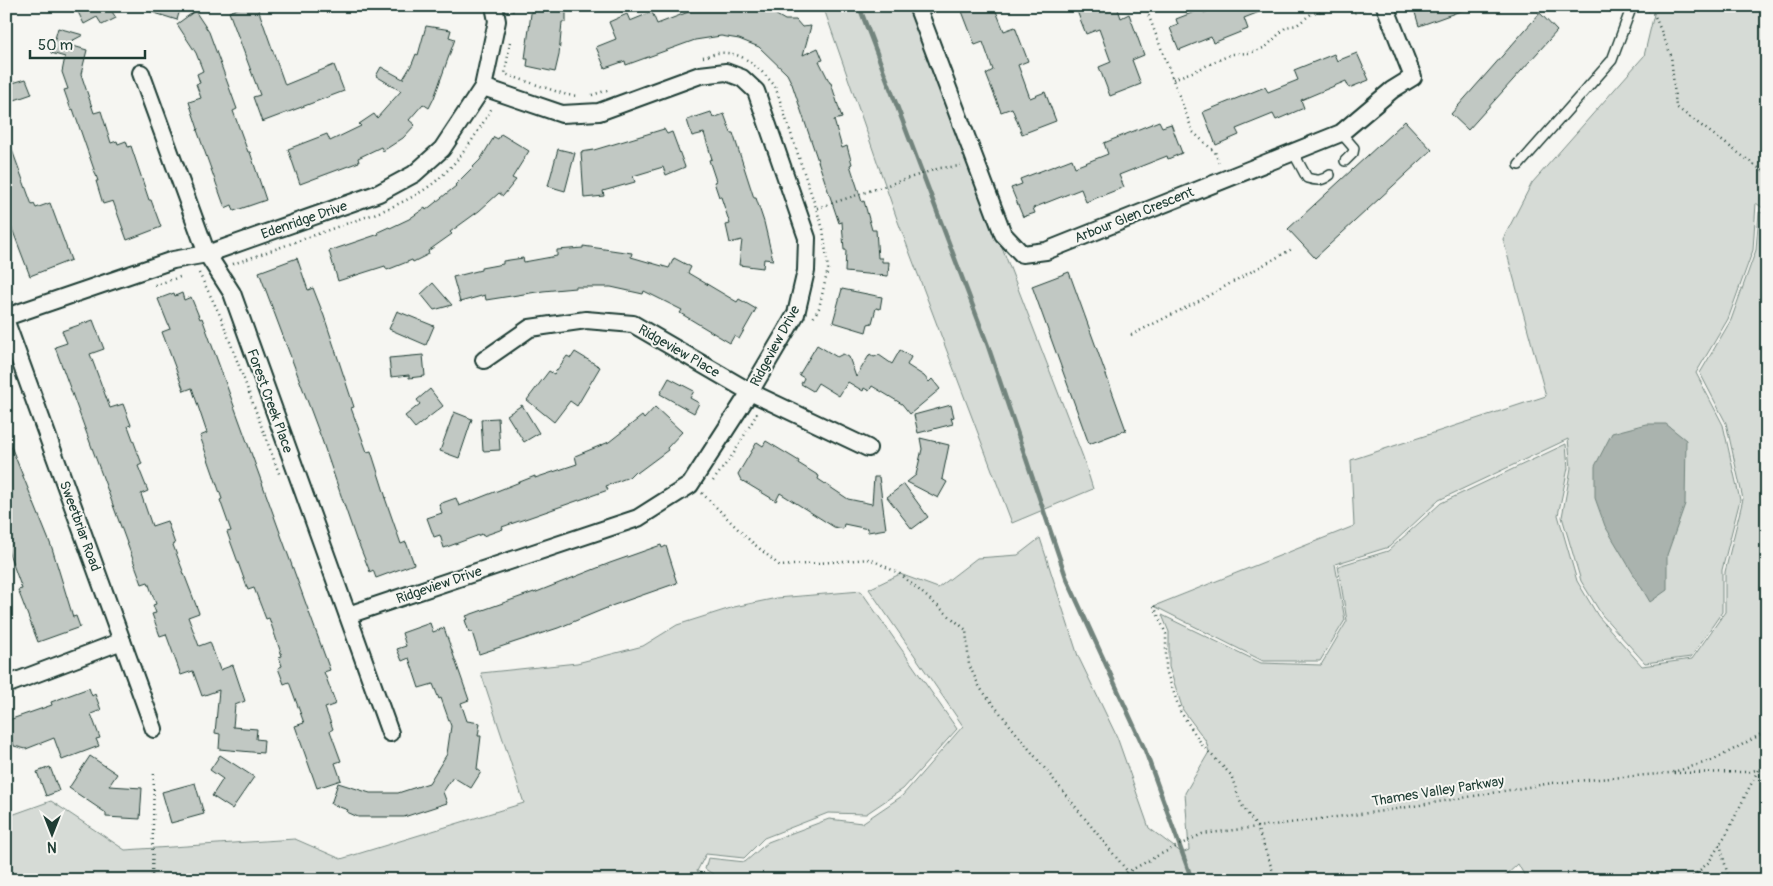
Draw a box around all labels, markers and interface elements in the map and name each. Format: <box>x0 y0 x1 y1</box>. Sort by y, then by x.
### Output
scale bar <box>30 28 145 60</box>
text: 50 m <box>38 36 73 55</box>
street label: Arbour Glen Crescent <box>1072 183 1197 247</box>
street label: Edenridge Drive <box>259 197 349 243</box>
street label: Ridgeview Drive <box>747 302 804 389</box>
street label: Ridgeview Place <box>635 321 723 381</box>
street label: Forest Creek Place <box>243 347 297 455</box>
street label: Sweetbriar Road <box>56 478 104 574</box>
street label: Ridgeview Drive <box>394 562 484 608</box>
street label: Thames Valley Parkway <box>1371 772 1505 810</box>
north arrow <box>28 808 78 858</box>
text: N <box>47 838 57 855</box>

